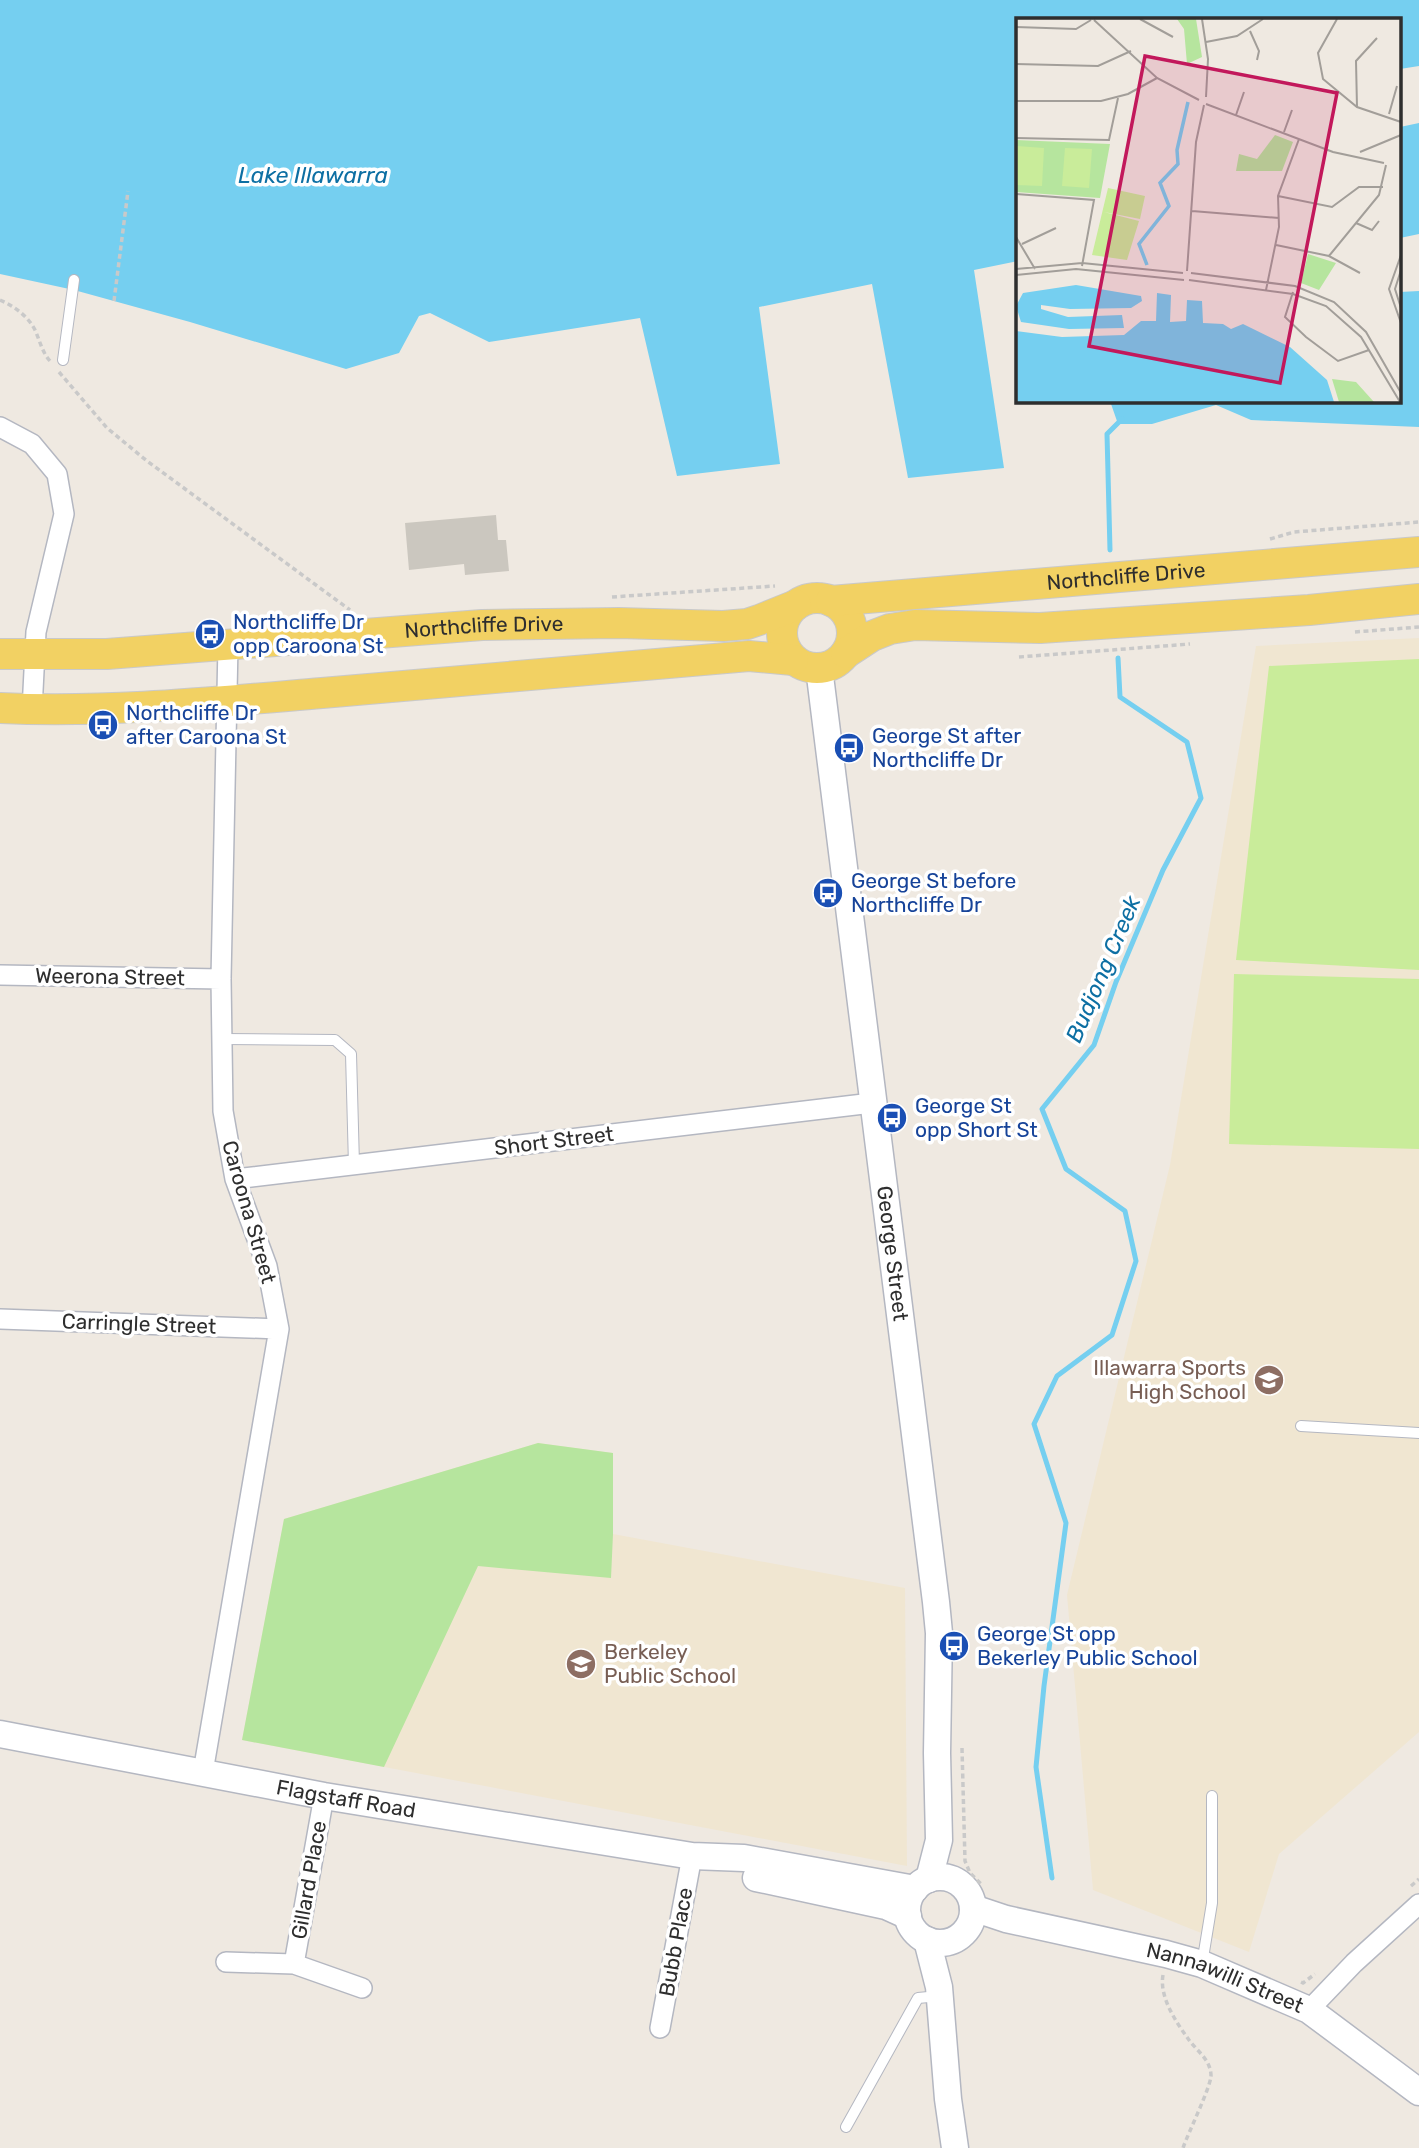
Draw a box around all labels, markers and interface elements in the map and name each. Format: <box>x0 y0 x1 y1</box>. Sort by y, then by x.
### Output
inset map <box>1016 18 1402 402</box>
water label: Lake Illawarra <box>238 161 388 189</box>
street label: Northcliffe Drive <box>1046 557 1206 595</box>
place label: Northcliffe Dr opp Caroona St <box>233 609 383 658</box>
street label: Northcliffe Drive <box>403 611 564 643</box>
bus stop icon: Northcliffe Dr opp Caroona St <box>193 617 227 651</box>
place label: Northcliffe Dr after Caroona St <box>126 700 286 749</box>
bus stop icon: Northcliffe Dr after Caroona St <box>86 708 120 742</box>
place label: George St after Northcliffe Dr <box>872 723 1021 772</box>
bus stop icon: George St after Northcliffe Dr <box>832 731 866 765</box>
place label: George St before Northcliffe Dr <box>851 868 1016 917</box>
bus stop icon: George St before Northcliffe Dr <box>811 876 845 910</box>
water label: Budjong Creek <box>1059 890 1147 1047</box>
street label: Weerona Street <box>35 963 185 990</box>
place label: George St opp Short St <box>915 1093 1038 1142</box>
bus stop icon: George St opp Short St <box>875 1101 909 1135</box>
street label: Short Street <box>493 1121 615 1160</box>
street label: Caroona Street <box>217 1137 282 1286</box>
street label: George Street <box>872 1184 914 1322</box>
street label: Carringle Street <box>61 1308 217 1339</box>
place label: Illawarra Sports High School <box>1093 1355 1246 1404</box>
school or university icon: Illawarra Sports High School <box>1252 1363 1286 1397</box>
place label: George St opp Bekerley Public School <box>977 1621 1198 1670</box>
bus stop icon: George St opp Bekerley Public School <box>937 1629 971 1663</box>
place label: Berkeley Public School <box>604 1639 736 1688</box>
school or university icon: Berkeley Public School <box>564 1647 598 1681</box>
street label: Flagstaff Road <box>274 1774 417 1823</box>
street label: Gillard Place <box>286 1819 331 1941</box>
street label: Bubb Place <box>654 1885 697 1998</box>
street label: Nannawilli Street <box>1144 1937 1308 2018</box>

